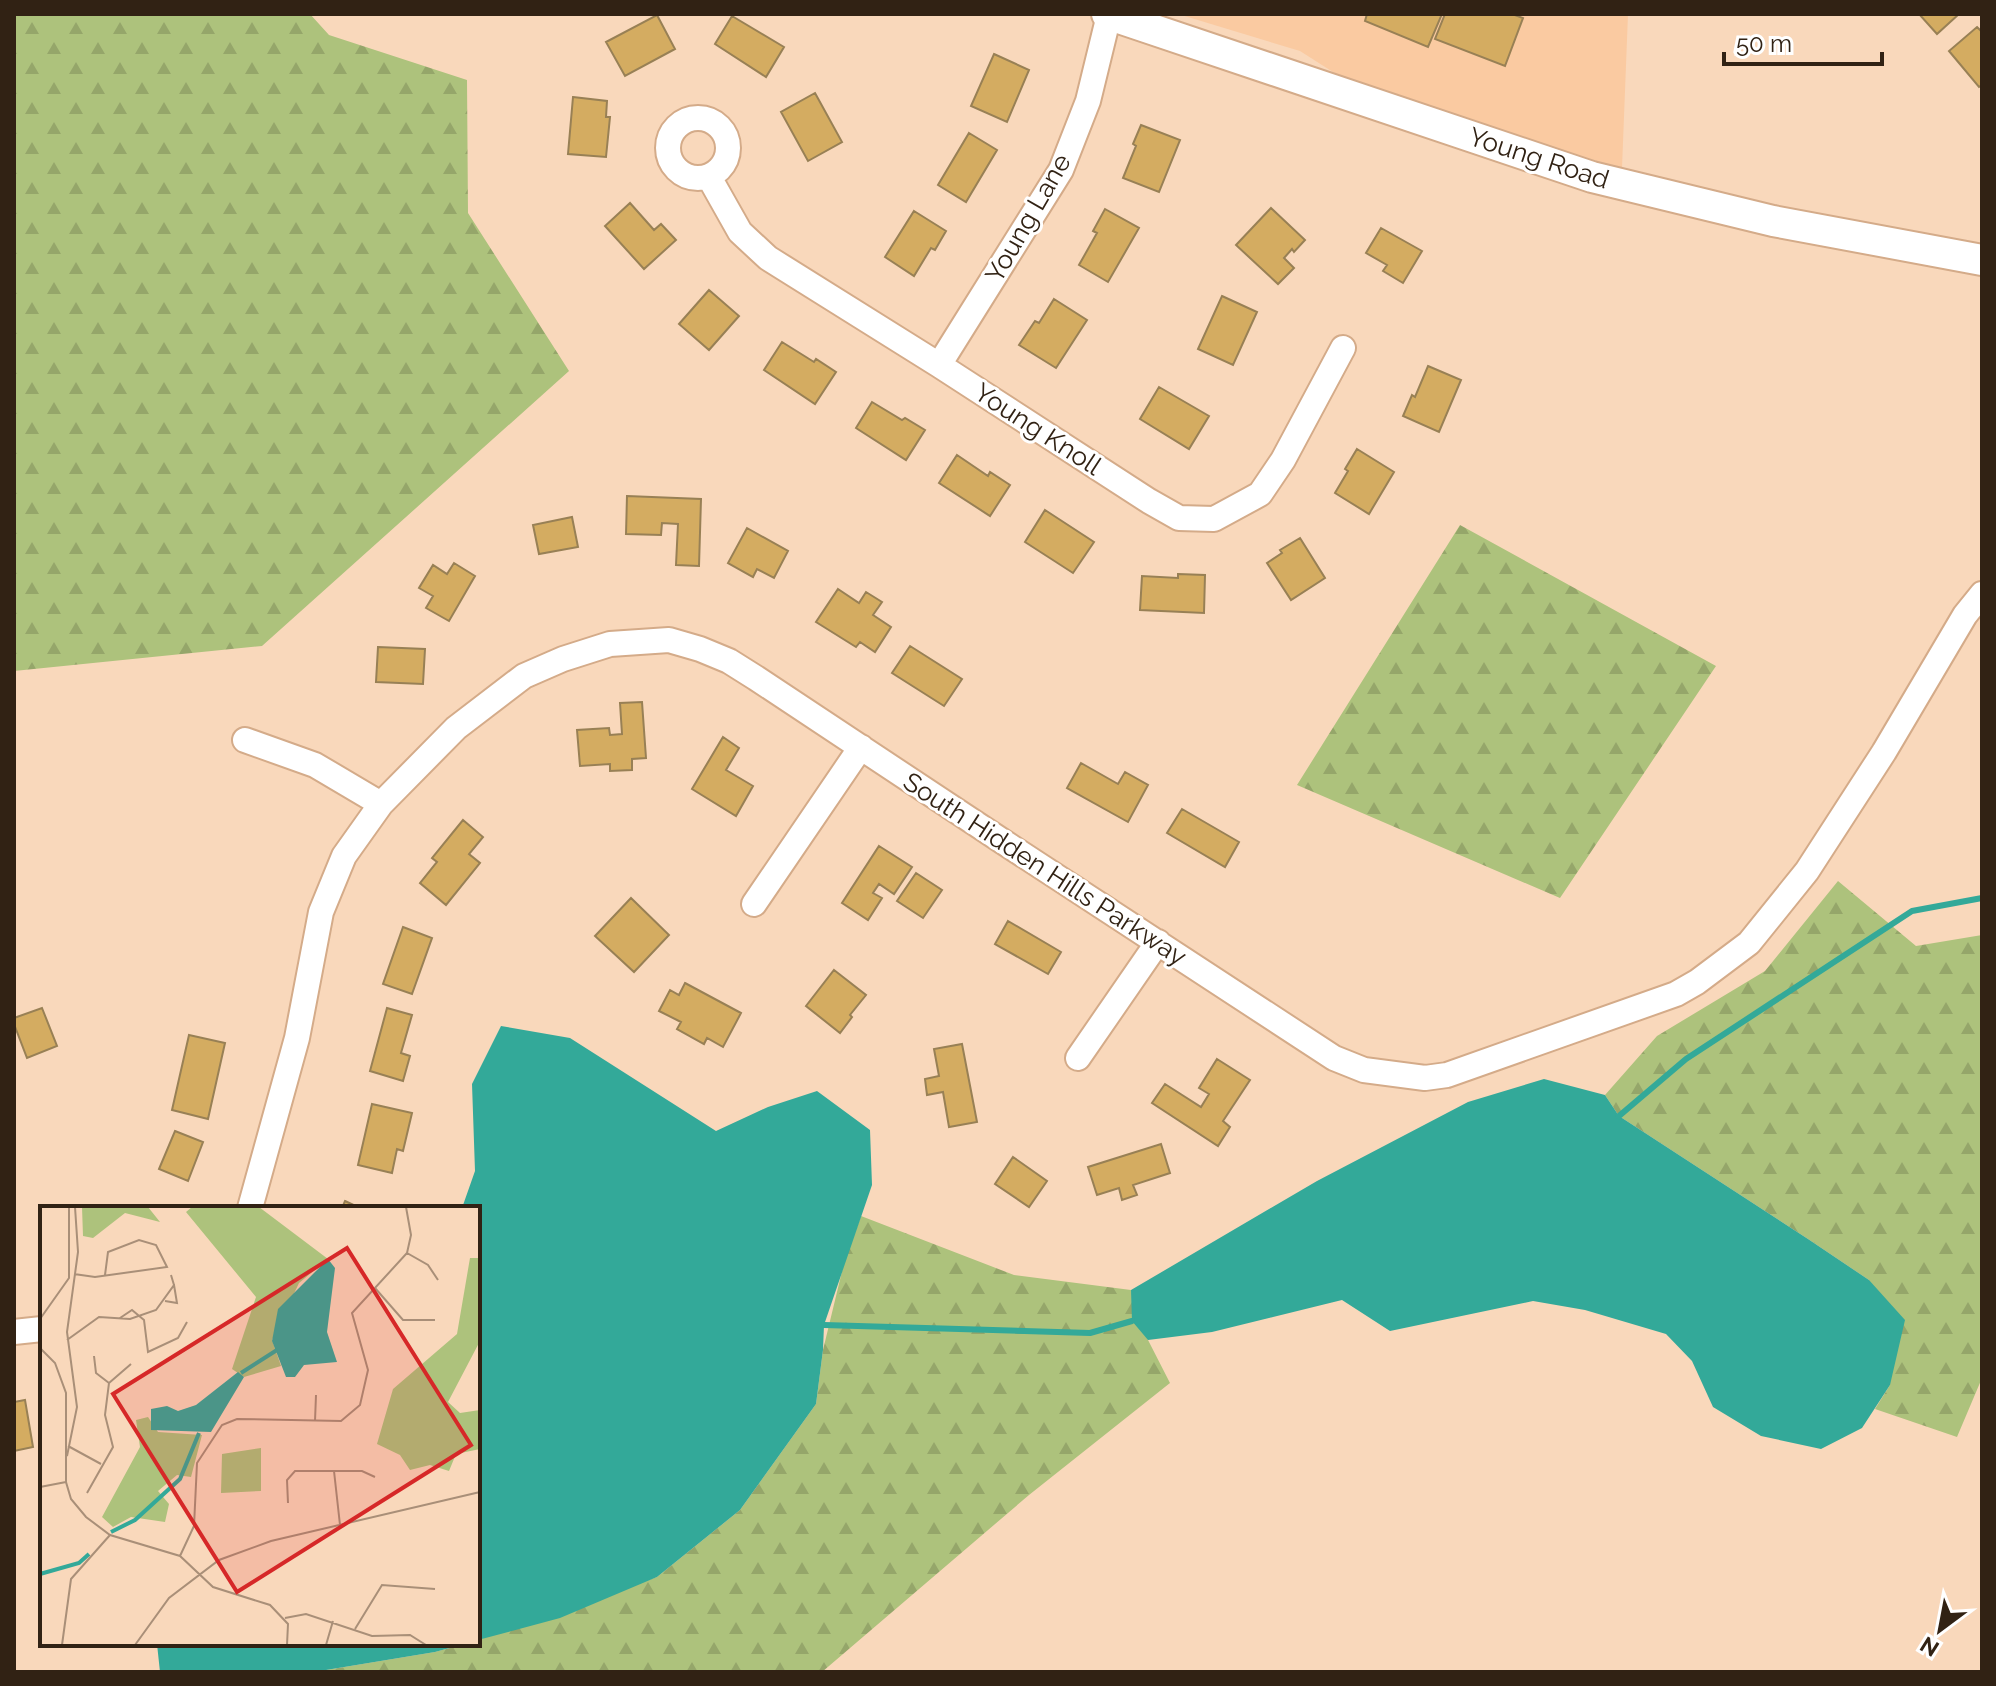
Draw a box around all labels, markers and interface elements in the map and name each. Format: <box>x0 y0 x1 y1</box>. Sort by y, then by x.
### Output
scale bar <box>1724 16 1882 66</box>
text: 50 m <box>1736 29 1792 58</box>
street label: Young Road <box>1465 121 1613 195</box>
street label: Young Lane <box>979 149 1077 287</box>
street label: Young Knoll <box>969 377 1108 482</box>
street label: South Hidden Hills Parkway <box>898 766 1192 972</box>
inset map <box>40 1206 480 1646</box>
north arrow <box>1900 1590 1980 1670</box>
text: N <box>1915 1631 1943 1662</box>

